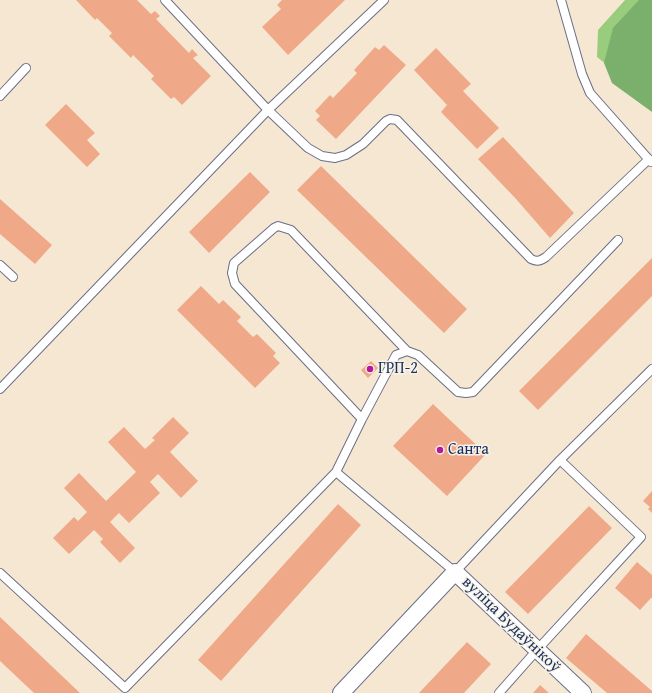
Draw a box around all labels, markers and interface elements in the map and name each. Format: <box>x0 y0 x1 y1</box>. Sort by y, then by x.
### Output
place label: ГРП-2 <box>378 359 418 379</box>
marker: ГРП-2 <box>365 364 375 374</box>
place label: Санта <box>448 440 489 460</box>
marker: Санта <box>435 445 445 455</box>
street label: вуліца Будаўнікоў <box>458 573 564 677</box>

